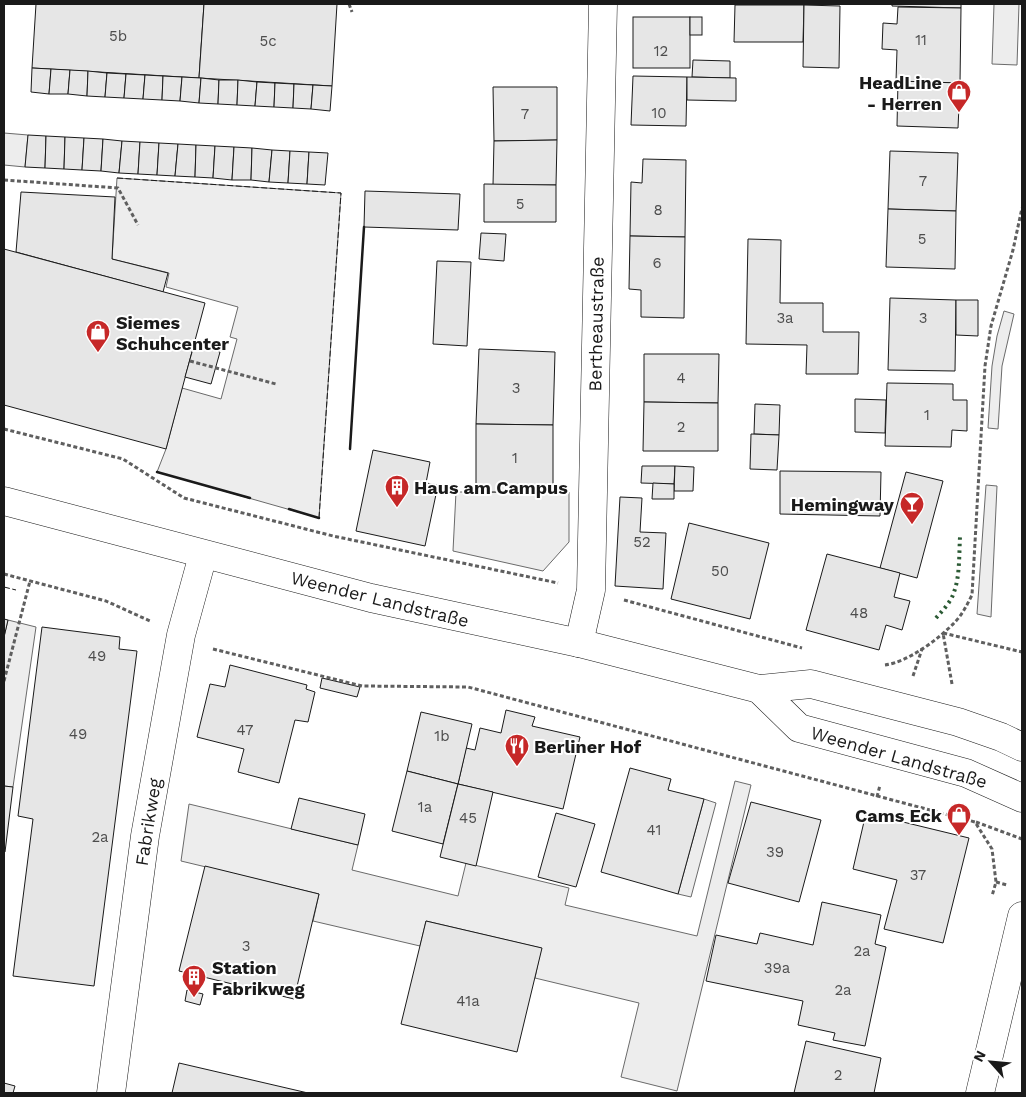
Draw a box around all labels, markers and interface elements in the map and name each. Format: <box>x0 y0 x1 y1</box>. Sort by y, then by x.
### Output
house number: 5b <box>109 27 127 45</box>
house number: 11 <box>915 31 927 49</box>
house number: 5c <box>259 32 277 50</box>
house number: 12 <box>654 42 668 60</box>
place label: HeadLine - Herren <box>859 72 942 114</box>
shop icon: HeadLine - Herren <box>946 79 972 113</box>
house number: 10 <box>651 104 667 122</box>
house number: 7 <box>521 105 529 123</box>
house number: 7 <box>919 172 927 190</box>
house number: 5 <box>516 195 524 213</box>
house number: 8 <box>653 201 663 219</box>
house number: 5 <box>918 230 926 248</box>
house number: 6 <box>652 254 662 272</box>
street label: Bertheaustraße <box>584 256 608 392</box>
house number: 3a <box>776 309 794 327</box>
house number: 3 <box>919 309 927 327</box>
place label: Siemes Schuhcenter <box>116 312 229 354</box>
shop icon: Siemes Schuhcenter <box>85 319 111 353</box>
house number: 4 <box>676 369 686 387</box>
house number: 3 <box>512 379 520 397</box>
house number: 1 <box>924 406 930 424</box>
house number: 2 <box>677 418 685 436</box>
house number: 1 <box>512 449 518 467</box>
building icon: Haus am Campus <box>384 474 410 508</box>
place label: Haus am Campus <box>414 477 568 498</box>
bar icon: Hemingway <box>899 491 925 525</box>
place label: Hemingway <box>791 494 895 515</box>
house number: 52 <box>633 533 651 551</box>
house number: 50 <box>711 562 729 580</box>
street label: Weender Landstraße <box>289 567 471 631</box>
house number: 48 <box>850 604 868 622</box>
house number: 49 <box>88 647 106 665</box>
house number: 47 <box>237 721 253 739</box>
street label: Weender Landstraße <box>808 722 990 792</box>
house number: 49 <box>69 725 87 743</box>
house number: 1b <box>434 727 450 745</box>
restaurant icon: Berliner Hof <box>504 733 530 767</box>
place label: Berliner Hof <box>534 736 642 757</box>
street label: Fabrikweg <box>131 776 165 867</box>
house number: 1a <box>418 798 433 816</box>
shop icon: Cams Eck <box>946 802 972 836</box>
place label: Cams Eck <box>855 805 943 826</box>
house number: 45 <box>459 809 477 827</box>
house number: 41 <box>647 821 661 839</box>
house number: 2a <box>91 828 109 846</box>
house number: 39 <box>766 843 784 861</box>
house number: 37 <box>910 866 926 884</box>
house number: 3 <box>242 937 250 955</box>
house number: 2a <box>853 942 871 960</box>
place label: Station Fabrikweg <box>212 957 305 999</box>
house number: 39a <box>764 959 791 977</box>
building icon: Station Fabrikweg <box>181 964 207 998</box>
house number: 2a <box>834 981 852 999</box>
house number: 41a <box>456 992 480 1010</box>
north arrow <box>966 1037 1016 1087</box>
text: N <box>970 1048 989 1064</box>
house number: 2 <box>834 1066 842 1084</box>

